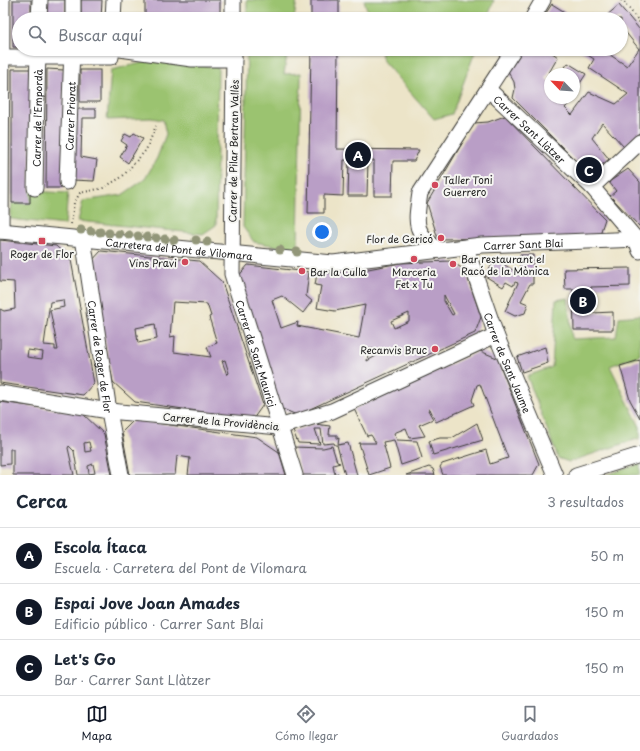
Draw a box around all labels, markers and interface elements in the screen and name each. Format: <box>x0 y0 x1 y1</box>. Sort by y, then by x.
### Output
search box <box>12 12 628 56</box>
icon: search <box>26 23 48 45</box>
text: Buscar aquí <box>58 23 142 46</box>
street label: Carrer de l'Empordà <box>28 68 45 167</box>
north arrow <box>544 68 580 104</box>
street label: Carrer de Pilar Bertran Vallès <box>224 79 242 222</box>
street label: Carrer Priorat <box>61 81 78 151</box>
street label: Carrer Sant Llàtzer <box>491 91 570 167</box>
pin: A <box>345 140 371 170</box>
pin: C <box>576 155 602 185</box>
place label: Taller Toni Guerrero <box>443 172 493 199</box>
marker: Taller Toni Guerrero <box>430 180 440 190</box>
your location <box>312 222 332 242</box>
place label: Flor de Gericó <box>366 231 433 246</box>
marker: Flor de Gericó <box>436 233 446 243</box>
street label: Carretera del Pont de Vilomara <box>105 234 254 263</box>
street label: Carrer Sant Blai <box>483 234 564 252</box>
marker: Roger de Flor <box>37 236 47 246</box>
place label: Roger de Flor <box>10 246 74 261</box>
place label: Bar restaurant el Racó de la Mònica <box>461 251 550 278</box>
marker: Marceria Fet x Tu <box>409 254 419 264</box>
place label: Vins Pravi <box>129 255 177 270</box>
marker: Vins Pravi <box>180 257 190 267</box>
marker: Bar restaurant el Racó de la Mònica <box>448 259 458 269</box>
place label: Bar la Culla <box>310 264 368 279</box>
place label: Marceria Fet x Tu <box>392 264 437 291</box>
marker: Bar la Culla <box>297 266 307 276</box>
pin: B <box>570 286 596 316</box>
street label: Carrer de Sant Maurici <box>233 298 281 409</box>
street label: Carrer de Roger de Flor <box>85 299 117 414</box>
street label: Carrer de Sant Jaume <box>481 310 536 415</box>
place label: Recanvis Bruc <box>360 342 427 357</box>
marker: Recanvis Bruc <box>430 344 440 354</box>
street label: Carrer de la Providència <box>162 408 280 434</box>
text: Cerca <box>16 488 67 514</box>
text: 3 resultados <box>547 492 624 511</box>
text: Escola Ítaca <box>54 535 147 558</box>
text: A <box>24 546 34 565</box>
text: 50 m <box>590 546 624 565</box>
text: Escuela · Carretera del Pont de Vilomara <box>54 558 307 577</box>
text: Espai Jove Joan Amades <box>54 591 240 614</box>
text: B <box>25 602 33 621</box>
text: 150 m <box>585 602 624 621</box>
text: Edificio público · Carrer Sant Blai <box>54 614 264 633</box>
text: Let's Go <box>54 647 115 670</box>
text: C <box>24 658 34 677</box>
text: 150 m <box>585 658 624 677</box>
text: Bar · Carrer Sant Llàtzer <box>54 670 210 689</box>
tab: Mapa <box>82 703 112 744</box>
tab: Cómo llegar <box>275 703 338 744</box>
tab: Guardados <box>501 703 558 744</box>

